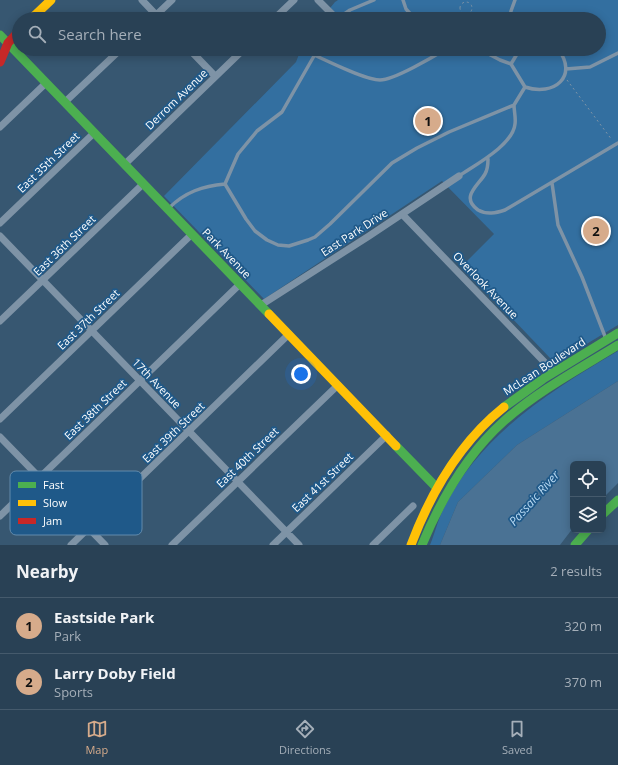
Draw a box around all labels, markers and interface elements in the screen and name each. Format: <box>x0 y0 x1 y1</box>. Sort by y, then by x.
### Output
search box <box>12 12 606 56</box>
icon: search <box>26 23 48 45</box>
text: Search here <box>58 24 142 44</box>
street label: Derrom Avenue <box>142 65 210 133</box>
pin: 1 <box>415 106 441 136</box>
street label: East 35th Street <box>14 128 82 196</box>
street label: East Park Drive <box>318 205 390 259</box>
street label: East 36th Street <box>30 211 98 279</box>
pin: 2 <box>583 216 609 246</box>
street label: Park Avenue <box>199 225 255 281</box>
street label: Overlook Avenue <box>450 248 522 322</box>
street label: East 37th Street <box>54 285 122 353</box>
street label: McLean Boulevard <box>500 334 588 398</box>
street label: 17th Avenue <box>129 355 185 411</box>
your location <box>291 364 311 384</box>
street label: East 38th Street <box>61 375 129 443</box>
street label: East 39th Street <box>139 398 207 466</box>
street label: East 40th Street <box>213 423 281 491</box>
street label: East 41st Street <box>288 449 356 515</box>
map controls <box>570 461 606 533</box>
button: locate <box>570 461 606 497</box>
water label: Passaic River <box>505 466 564 529</box>
legend <box>10 471 142 535</box>
text: Fast <box>43 477 64 492</box>
text: Slow <box>43 495 67 510</box>
button: layers <box>570 497 606 533</box>
text: Jam <box>42 513 62 528</box>
text: Nearby <box>16 560 78 583</box>
text: 2 results <box>550 562 602 580</box>
text: Eastside Park <box>54 607 154 627</box>
text: 1 <box>25 617 33 635</box>
text: 320 m <box>564 617 602 635</box>
text: Park <box>54 627 81 645</box>
text: Larry Doby Field <box>54 663 176 683</box>
text: 2 <box>25 673 33 691</box>
text: 370 m <box>564 673 602 691</box>
text: Sports <box>54 683 93 701</box>
tab: Map <box>85 718 108 757</box>
tab: Directions <box>279 718 331 757</box>
tab: Saved <box>502 718 533 757</box>

